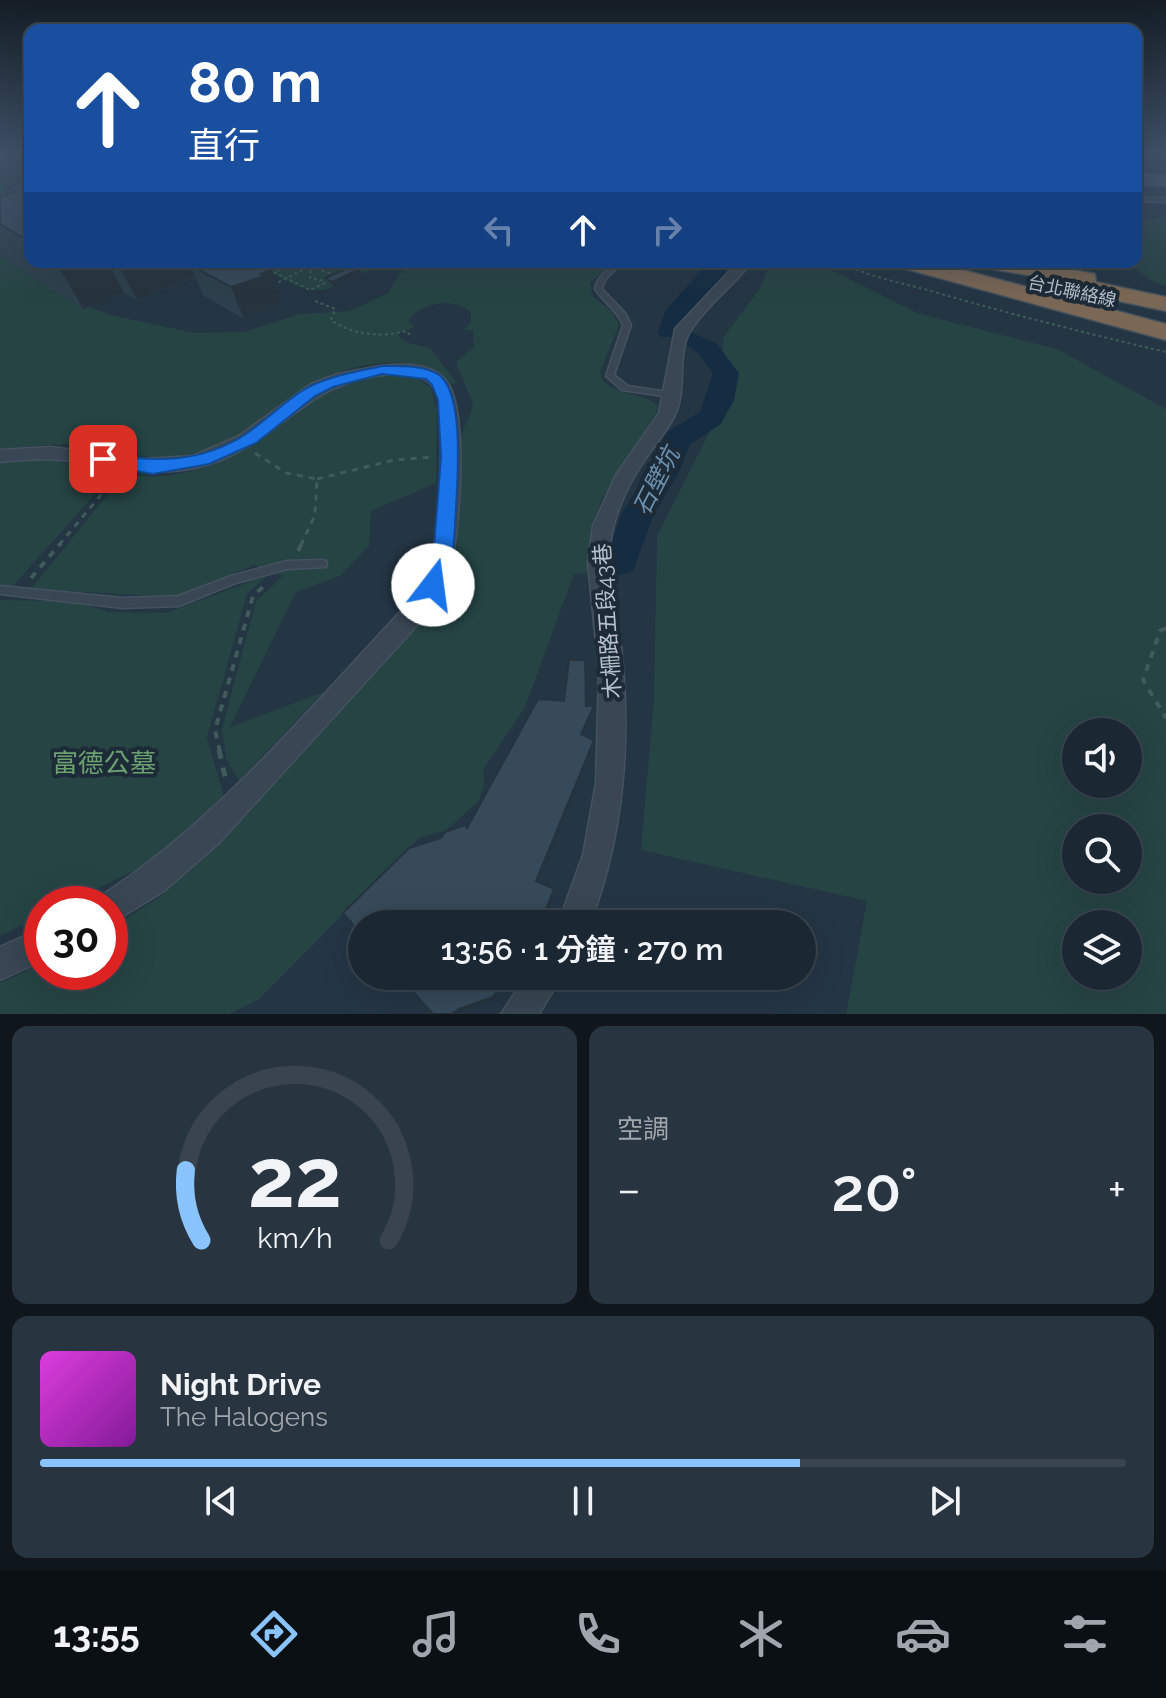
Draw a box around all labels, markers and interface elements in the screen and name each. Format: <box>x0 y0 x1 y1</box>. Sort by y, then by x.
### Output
text: 80 m <box>188 49 322 115</box>
icon: ahead <box>56 56 160 160</box>
text: 直行 <box>188 124 260 166</box>
icon: left <box>477 208 521 252</box>
icon: ahead <box>561 208 605 252</box>
icon: right <box>645 208 689 252</box>
street label: 台北聯絡線 <box>1026 271 1118 311</box>
pin <box>69 425 137 493</box>
icon: arrive <box>81 437 125 481</box>
water label: 石壁坑 <box>627 440 687 520</box>
street label: 木柵路五段43巷 <box>589 542 625 700</box>
position arrow <box>391 543 475 627</box>
map controls <box>1062 718 1142 990</box>
button: sound <box>1062 718 1142 798</box>
park label: 富德公墓 <box>52 748 156 778</box>
button: search <box>1062 814 1142 894</box>
speed limit sign: 30 <box>24 886 128 990</box>
button: layers <box>1062 910 1142 990</box>
text: 13:56 · 1 分鐘 · 270 m <box>441 932 723 967</box>
text: 空調 <box>617 1114 669 1144</box>
text: 22 <box>248 1129 341 1226</box>
text: 20° <box>832 1155 917 1225</box>
text: − <box>617 1164 641 1215</box>
text: + <box>1108 1164 1126 1215</box>
text: km/h <box>257 1221 332 1255</box>
text: Night Drive <box>160 1367 321 1402</box>
text: The Halogens <box>160 1402 328 1432</box>
icon: previous <box>199 1479 243 1523</box>
icon: pause <box>561 1479 605 1523</box>
icon: next <box>923 1479 967 1523</box>
icon: directions <box>246 1606 302 1662</box>
icon: music <box>408 1606 464 1662</box>
icon: phone <box>570 1606 626 1662</box>
icon: climate <box>733 1606 789 1662</box>
icon: car <box>895 1606 951 1662</box>
icon: filters <box>1057 1606 1113 1662</box>
text: 13:55 <box>53 1613 140 1655</box>

